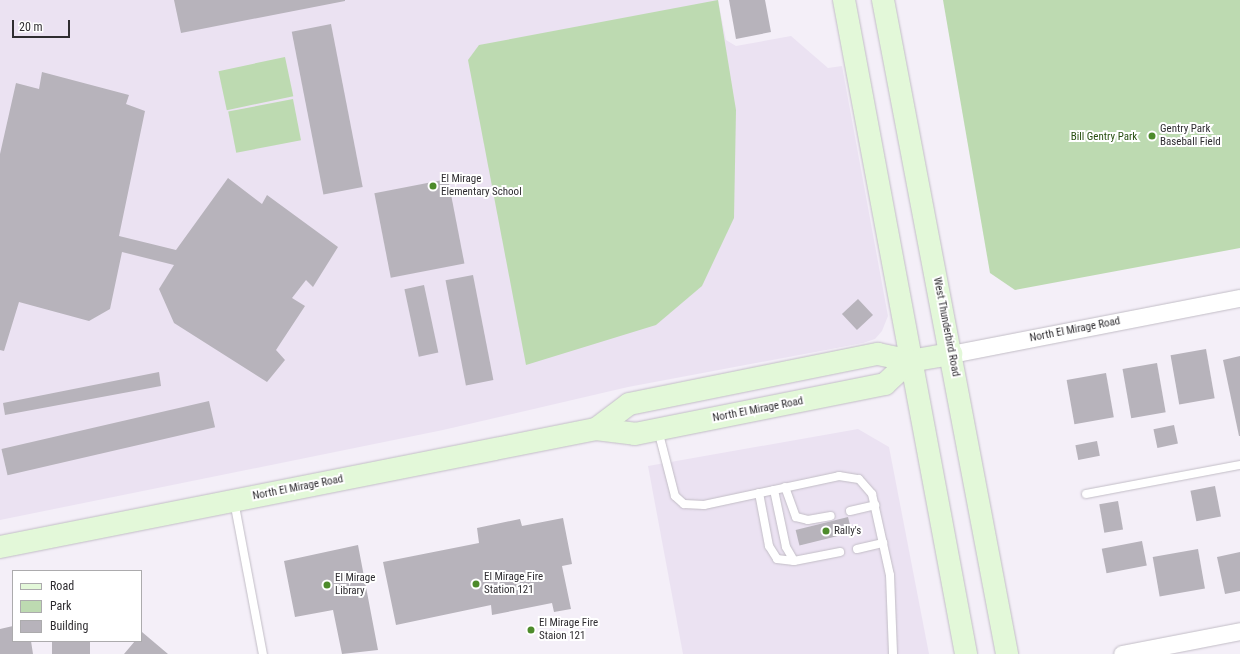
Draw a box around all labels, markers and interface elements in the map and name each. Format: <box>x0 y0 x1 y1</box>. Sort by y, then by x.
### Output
scale bar <box>14 12 72 38</box>
text: 20 m <box>19 20 43 34</box>
place label: Gentry Park Baseball Field <box>1160 123 1221 149</box>
park label: Bill Gentry Park <box>1071 130 1137 144</box>
marker: Gentry Park Baseball Field <box>1147 131 1157 141</box>
place label: El Mirage Elementary School <box>441 173 522 199</box>
marker: El Mirage Elementary School <box>428 181 438 191</box>
street label: West Thunderbird Road <box>930 276 962 378</box>
street label: North El Mirage Road <box>1029 315 1121 345</box>
street label: North El Mirage Road <box>712 395 804 425</box>
street label: North El Mirage Road <box>252 473 344 503</box>
place label: Rally's <box>834 524 861 538</box>
marker: Rally's <box>821 526 831 536</box>
legend <box>12 570 142 642</box>
place label: El Mirage Fire Station 121 <box>484 571 543 597</box>
place label: El Mirage Library <box>335 572 375 598</box>
text: Road <box>50 579 74 593</box>
marker: El Mirage Fire Station 121 <box>471 579 481 589</box>
marker: El Mirage Library <box>322 580 332 590</box>
text: Park <box>50 599 71 613</box>
place label: El Mirage Fire Staion 121 <box>539 617 598 643</box>
text: Building <box>50 619 88 633</box>
marker: El Mirage Fire Staion 121 <box>526 625 536 635</box>

